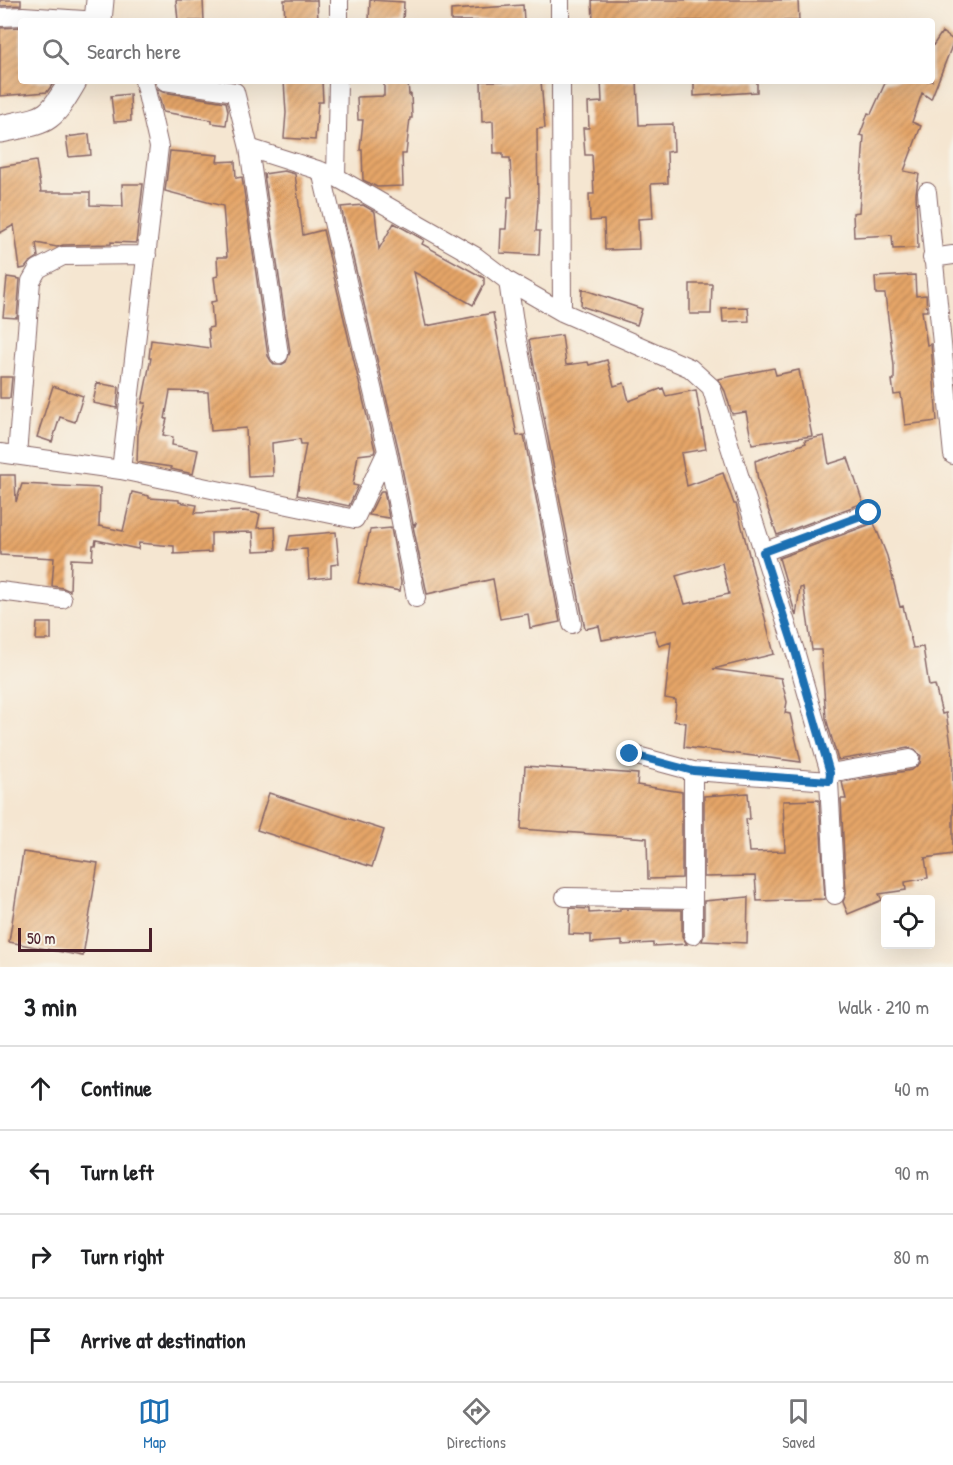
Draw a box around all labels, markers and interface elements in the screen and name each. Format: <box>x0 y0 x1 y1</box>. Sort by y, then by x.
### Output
search box <box>18 18 935 84</box>
icon: search <box>39 35 72 68</box>
text: Search here <box>87 36 181 66</box>
route start <box>855 499 881 525</box>
route end <box>616 740 642 766</box>
map controls <box>881 895 935 949</box>
button: locate <box>881 895 935 949</box>
scale bar <box>18 925 152 952</box>
text: 50 m <box>27 927 56 949</box>
text: 3 min <box>24 989 77 1024</box>
text: Walk · 210 m <box>838 993 929 1020</box>
icon: ahead <box>24 1072 57 1105</box>
text: Continue <box>81 1073 152 1103</box>
text: 40 m <box>894 1075 929 1102</box>
icon: left <box>24 1156 57 1189</box>
text: Turn left <box>81 1157 154 1187</box>
text: 90 m <box>895 1159 929 1186</box>
icon: right <box>24 1240 57 1273</box>
text: Turn right <box>81 1241 164 1271</box>
text: 80 m <box>893 1243 929 1270</box>
icon: arrive <box>24 1324 57 1357</box>
text: Arrive at destination <box>81 1325 246 1355</box>
tab: Map <box>138 1395 171 1453</box>
tab: Directions <box>447 1395 506 1453</box>
tab: Saved <box>782 1395 815 1453</box>

